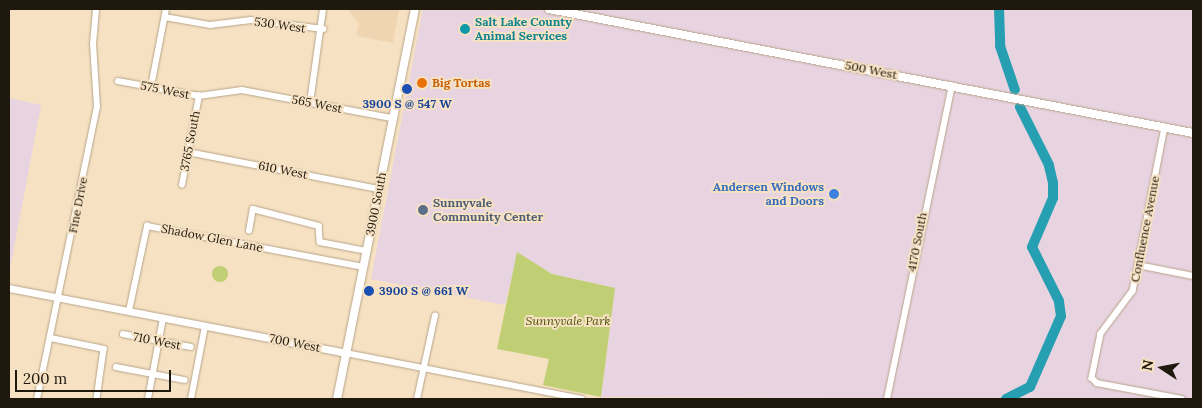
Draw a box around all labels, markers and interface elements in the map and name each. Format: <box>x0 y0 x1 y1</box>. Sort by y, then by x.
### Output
street label: 530 West <box>253 14 307 36</box>
place label: Salt Lake County Animal Services <box>475 15 572 43</box>
marker: Salt Lake County Animal Services <box>459 23 471 35</box>
street label: 500 West <box>844 58 898 82</box>
place label: Big Tortas <box>432 76 490 90</box>
marker: Big Tortas <box>416 77 428 89</box>
street label: 575 West <box>139 78 191 102</box>
marker: 3900 S @ 547 W <box>401 83 413 95</box>
street label: 565 West <box>290 92 344 116</box>
place label: 3900 S @ 547 W <box>362 97 452 111</box>
street label: 3765 South <box>177 110 203 172</box>
street label: 610 West <box>257 158 309 182</box>
street label: 3900 South <box>363 171 389 237</box>
street label: Confluence Avenue <box>1128 175 1162 283</box>
street label: Fine Drive <box>66 176 90 234</box>
place label: Andersen Windows and Doors <box>713 180 824 208</box>
marker: Andersen Windows and Doors <box>828 188 840 200</box>
place label: Sunnyvale Community Center <box>433 196 543 224</box>
marker: Sunnyvale Community Center <box>417 204 429 216</box>
street label: 4170 South <box>904 211 930 273</box>
street label: Shadow Glen Lane <box>160 221 264 255</box>
place label: 3900 S @ 661 W <box>379 284 468 298</box>
marker: 3900 S @ 661 W <box>363 285 375 297</box>
park label: Sunnyvale Park <box>525 314 611 328</box>
street label: 710 West <box>132 329 182 353</box>
street label: 700 West <box>268 331 322 355</box>
north arrow <box>1137 343 1187 393</box>
text: N <box>1137 358 1157 372</box>
scale bar <box>18 360 174 392</box>
text: 200 m <box>23 369 67 388</box>

